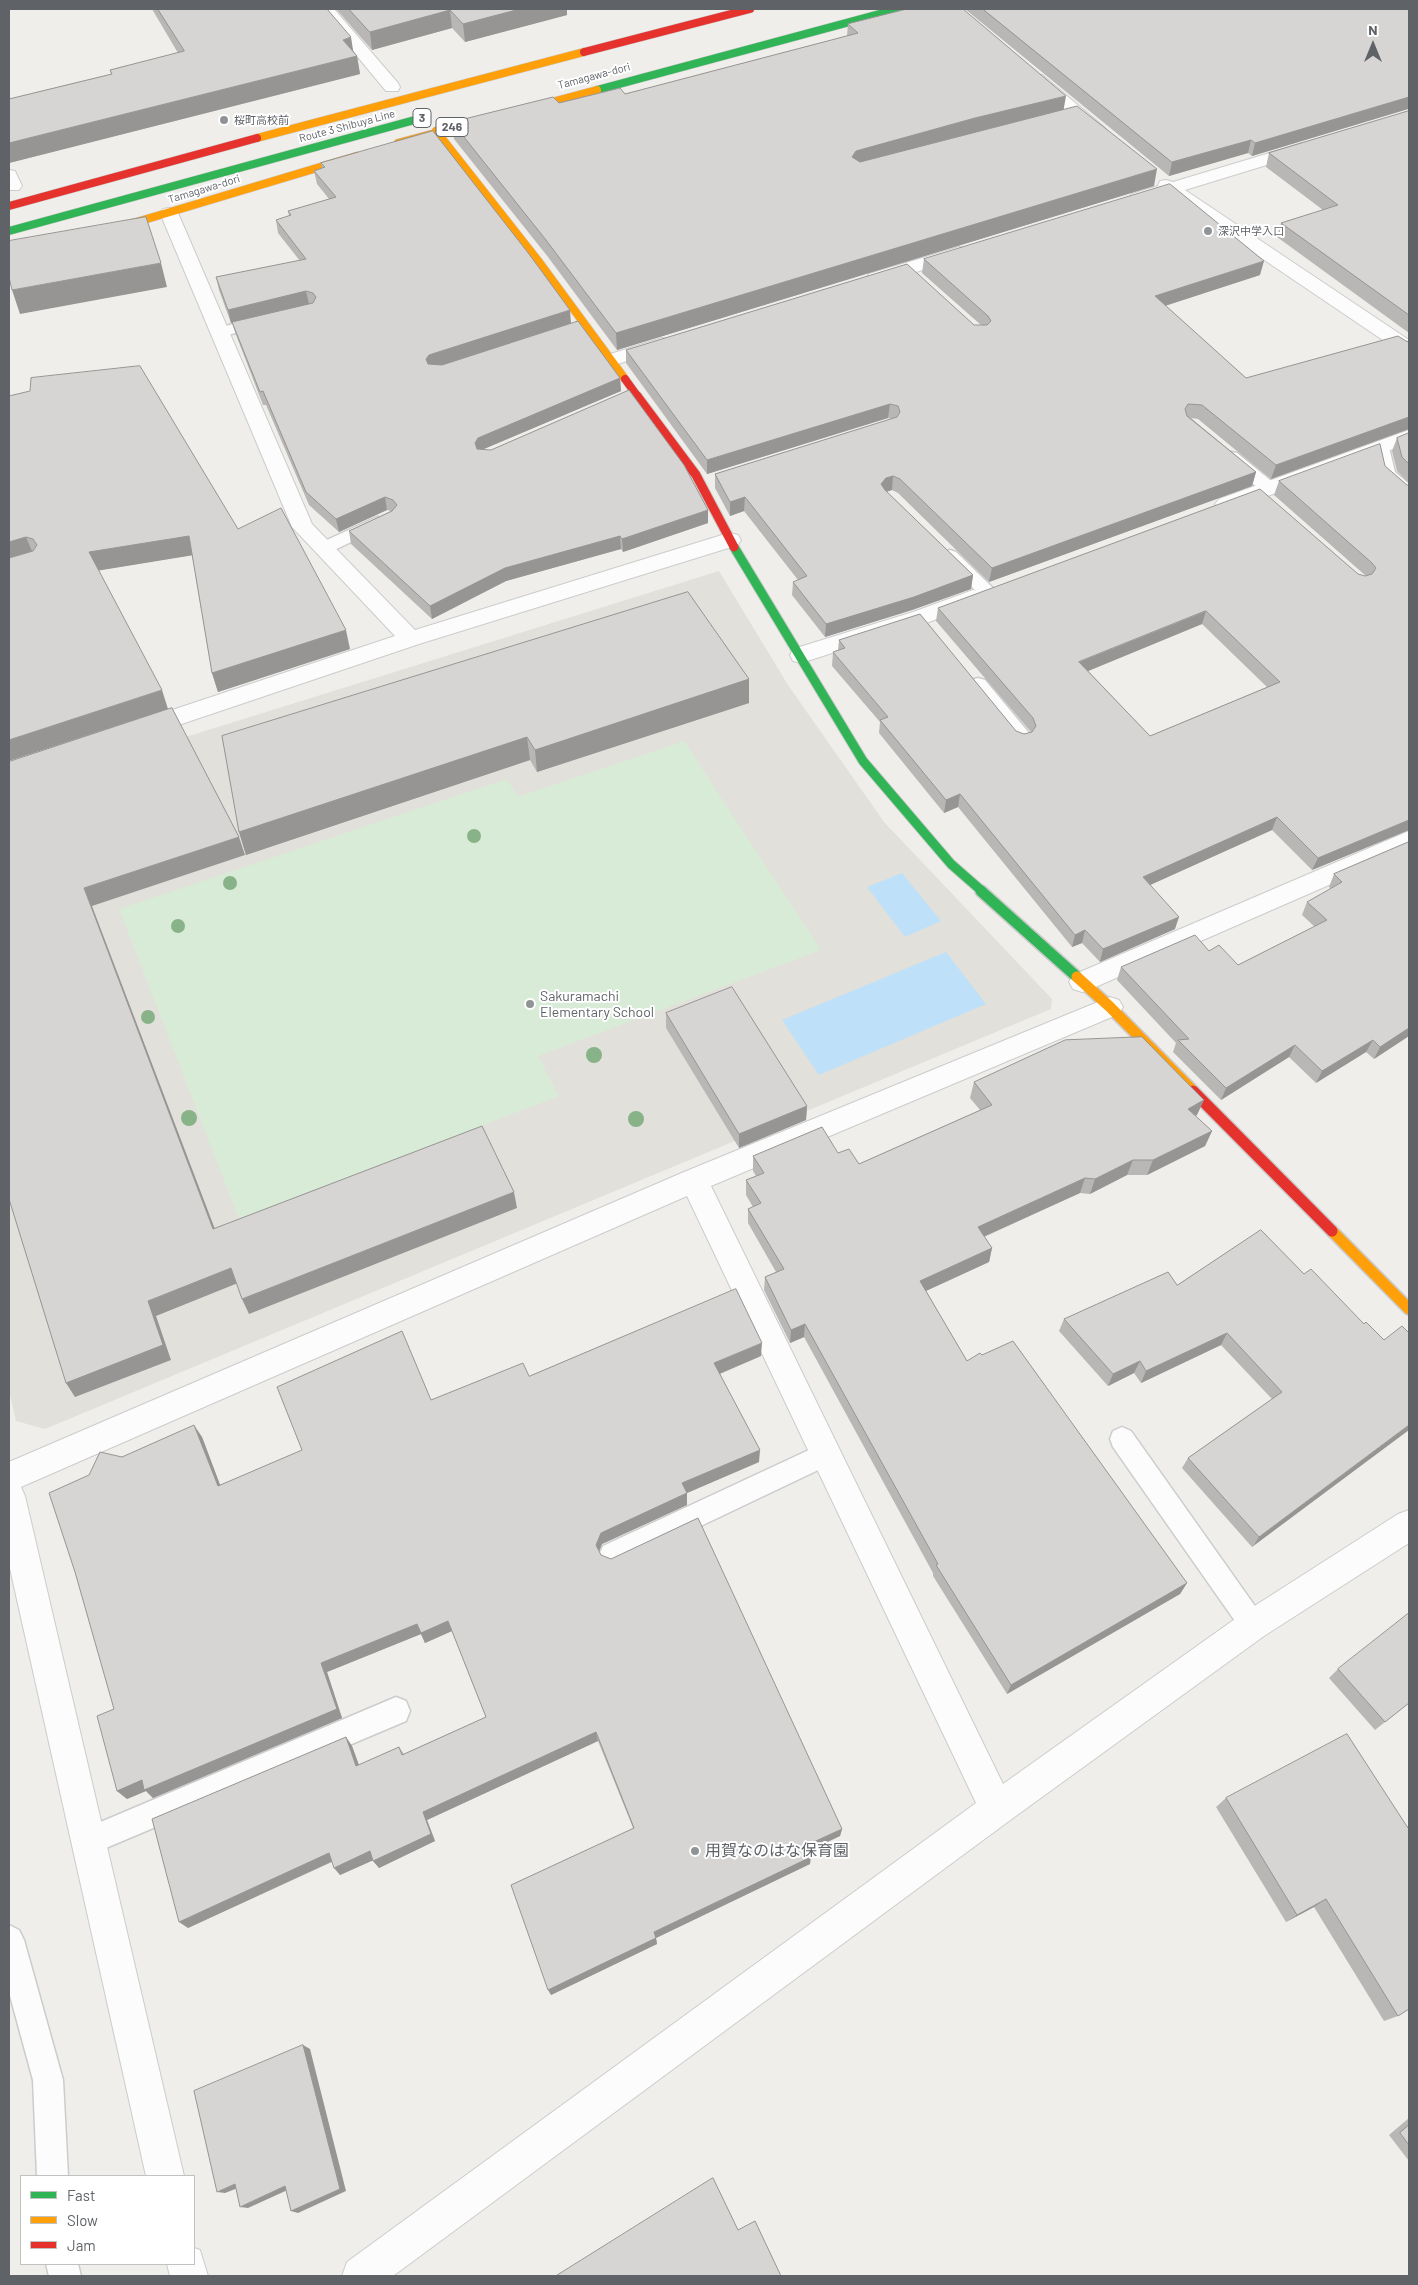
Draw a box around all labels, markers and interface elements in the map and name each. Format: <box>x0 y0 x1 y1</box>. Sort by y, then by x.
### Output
north arrow <box>1348 20 1398 70</box>
text: N <box>1368 21 1378 38</box>
street label: Tamagawa-dori <box>556 60 632 92</box>
street label: Route 3 Shibuya Line <box>297 107 397 145</box>
road number: 3 <box>413 109 431 128</box>
place label: 桜町高校前 <box>234 113 289 127</box>
marker: 桜町高校前 <box>218 114 230 126</box>
road number: 246 <box>436 118 468 136</box>
street label: Tamagawa-dori <box>166 172 242 206</box>
place label: 深沢中学入口 <box>1218 224 1284 238</box>
marker: 深沢中学入口 <box>1202 225 1214 237</box>
place label: Sakuramachi Elementary School <box>540 988 654 1020</box>
marker: Sakuramachi Elementary School <box>524 998 536 1010</box>
place label: 用賀なのはな保育園 <box>705 1841 849 1861</box>
marker: 用賀なのはな保育園 <box>689 1845 701 1857</box>
legend <box>20 2175 195 2265</box>
text: Fast <box>67 2186 95 2204</box>
text: Slow <box>67 2211 98 2229</box>
text: Jam <box>67 2236 96 2254</box>

